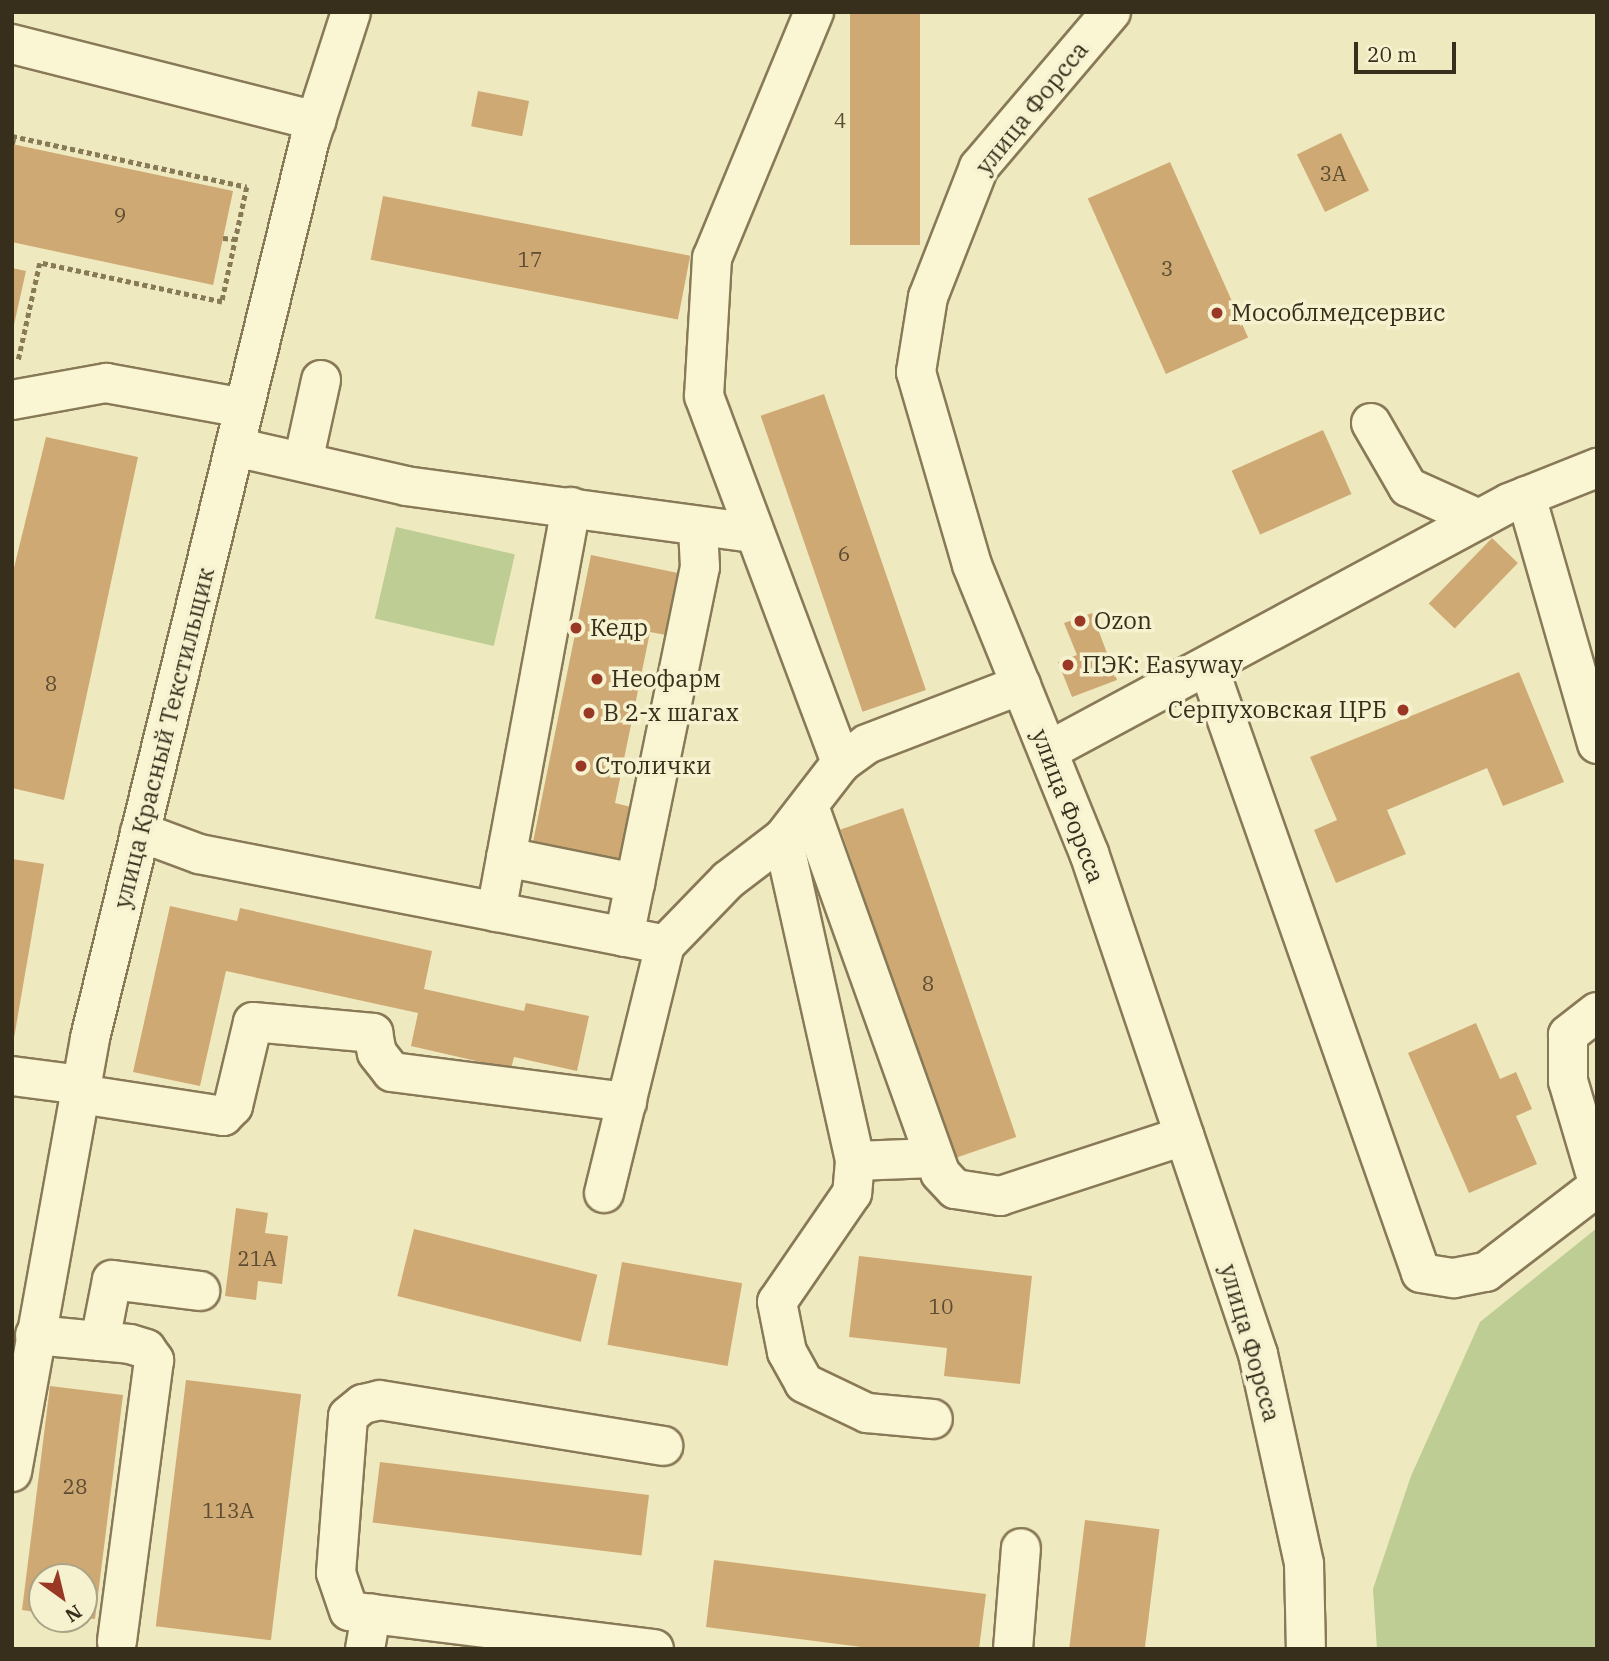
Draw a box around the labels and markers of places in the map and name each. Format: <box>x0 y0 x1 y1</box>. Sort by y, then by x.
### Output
place label: Мособлмедсервис <box>1231 299 1446 327</box>
marker: Мособлмедсервис <box>1209 305 1225 321</box>
place label: Ozon <box>1094 607 1152 635</box>
marker: Ozon <box>1072 613 1088 629</box>
place label: Кедр <box>590 614 648 642</box>
marker: Кедр <box>568 620 584 636</box>
place label: ПЭК: Easyway <box>1082 651 1243 679</box>
marker: ПЭК: Easyway <box>1060 657 1076 673</box>
place label: Неофарм <box>611 665 721 693</box>
marker: Неофарм <box>589 671 605 687</box>
place label: Серпуховская ЦРБ <box>1168 696 1387 724</box>
place label: В 2-х шагах <box>603 699 739 727</box>
marker: Серпуховская ЦРБ <box>1393 700 1413 720</box>
marker: В 2-х шагах <box>581 705 597 721</box>
place label: Столички <box>595 752 712 780</box>
marker: Столички <box>573 758 589 774</box>

